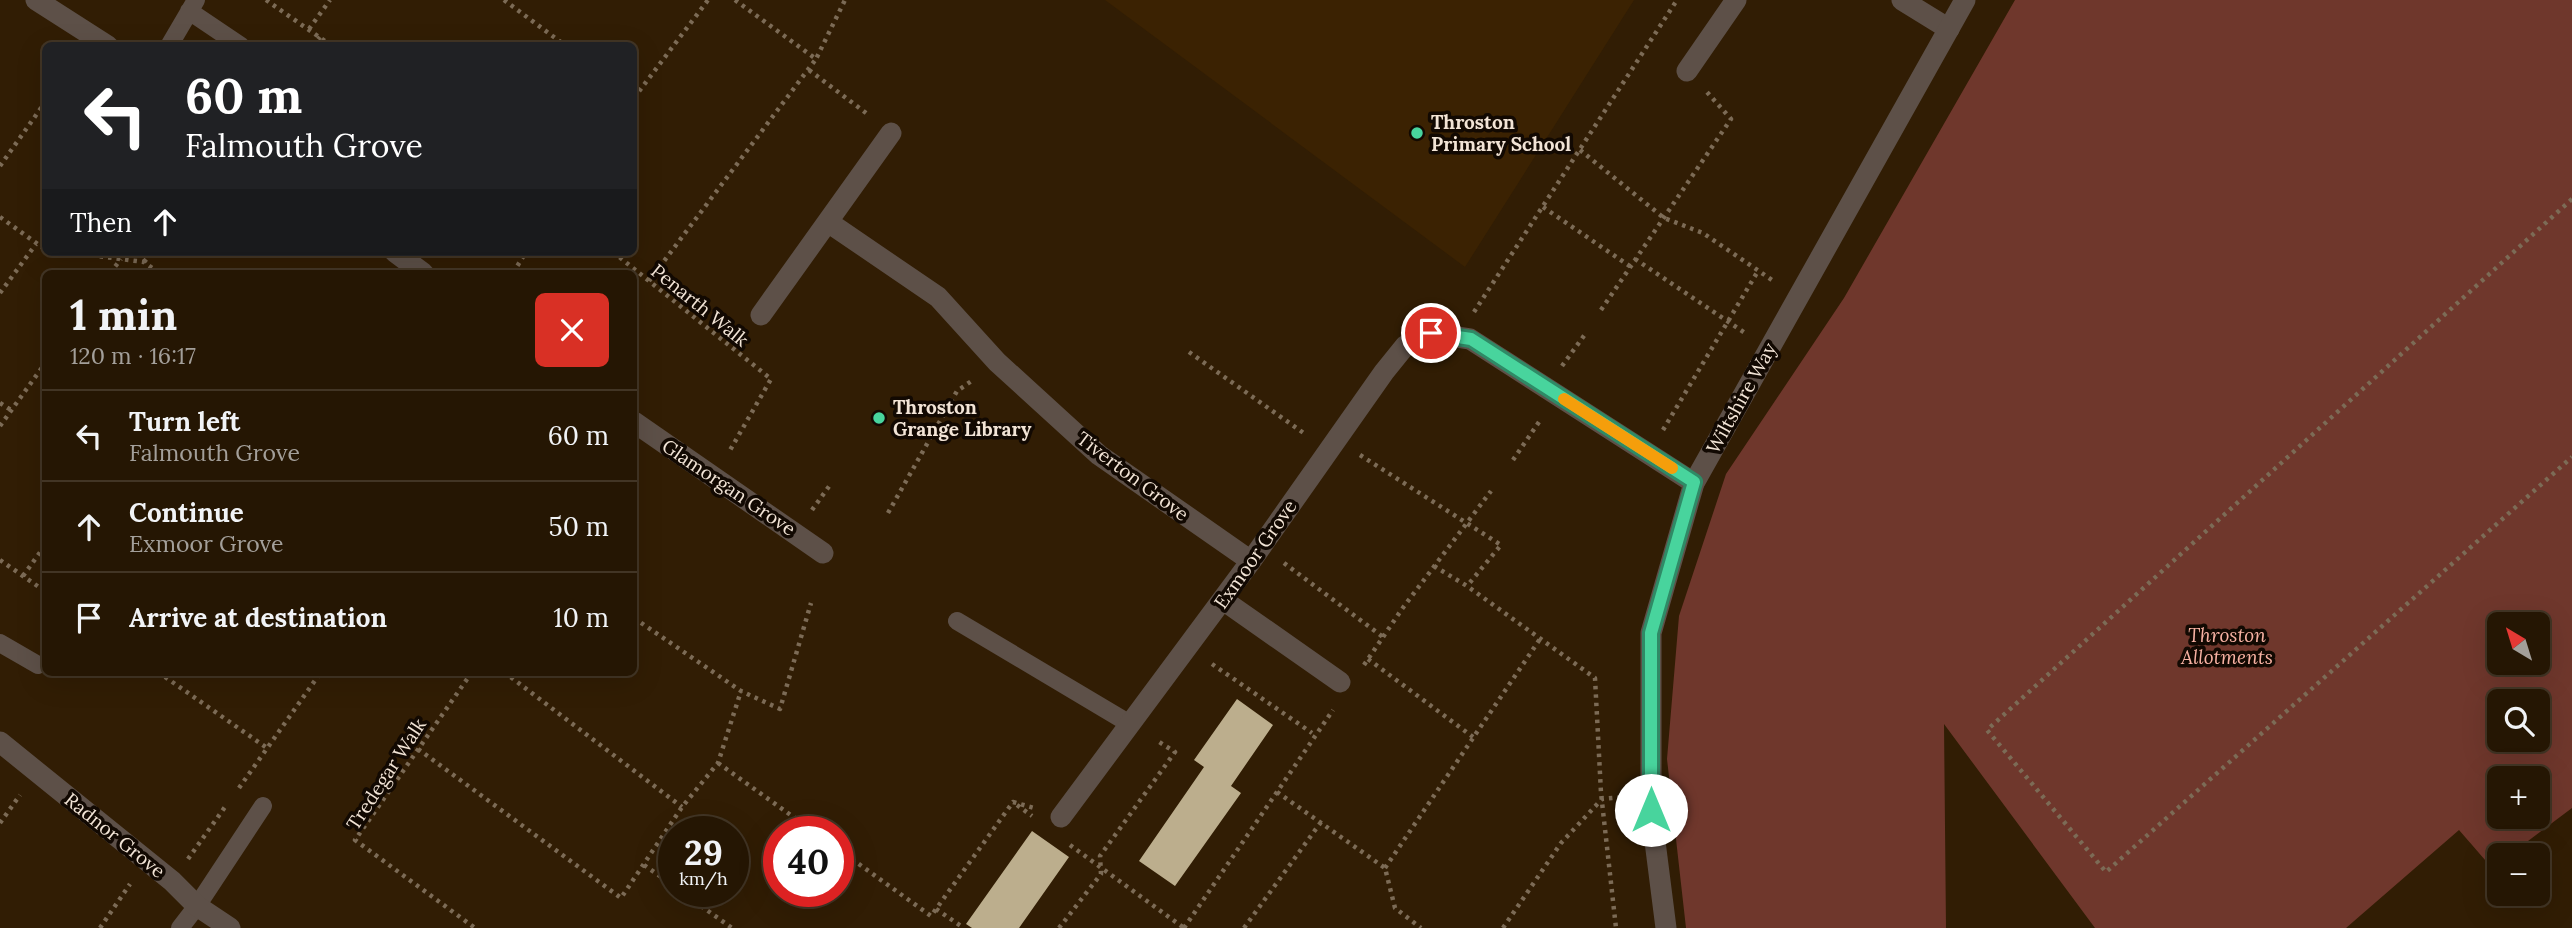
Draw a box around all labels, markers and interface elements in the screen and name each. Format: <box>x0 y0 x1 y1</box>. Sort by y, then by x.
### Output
text: 60 m <box>185 64 302 126</box>
icon: left <box>70 70 161 161</box>
place label: Throston Primary School <box>1431 110 1571 156</box>
text: Falmouth Grove <box>185 125 423 166</box>
marker: Throston Primary School <box>1409 125 1425 141</box>
icon: ahead <box>146 203 184 241</box>
text: Then <box>70 206 132 239</box>
street label: Penarth Walk <box>646 258 754 352</box>
text: 1 min <box>70 288 177 342</box>
button: close <box>535 293 609 367</box>
pin <box>1401 303 1461 363</box>
icon: arrive <box>1412 314 1450 352</box>
street label: Wiltshire Way <box>1701 338 1781 458</box>
text: 120 m · 16:17 <box>70 341 196 370</box>
place label: Throston Grange Library <box>893 395 1032 441</box>
text: Turn left <box>129 405 240 438</box>
marker: Throston Grange Library <box>871 410 887 426</box>
icon: left <box>70 417 108 455</box>
text: 60 m <box>548 419 609 452</box>
street label: Tiverton Grove <box>1072 426 1194 526</box>
street label: Glamorgan Grove <box>658 433 800 541</box>
text: Falmouth Grove <box>129 438 300 467</box>
street label: Exmoor Grove <box>1209 495 1301 613</box>
text: Continue <box>129 496 244 529</box>
icon: ahead <box>70 508 108 546</box>
text: 50 m <box>549 510 609 543</box>
text: Exmoor Grove <box>129 529 284 558</box>
icon: arrive <box>70 599 108 637</box>
text: Arrive at destination <box>129 601 387 634</box>
text: 10 m <box>553 601 609 634</box>
north arrow <box>2487 612 2550 676</box>
map controls <box>2487 612 2550 906</box>
park label: Throston Allotments <box>2180 623 2273 669</box>
button: search <box>2487 689 2550 752</box>
street label: Tredegar Walk <box>341 713 432 835</box>
button: + <box>2487 766 2550 829</box>
position arrow <box>1614 773 1688 847</box>
street label: Radnor Grove <box>60 787 170 883</box>
speed limit sign: 40 <box>763 816 854 907</box>
text: 29 <box>684 830 723 875</box>
button: − <box>2487 843 2550 906</box>
text: km/h <box>679 867 728 890</box>

